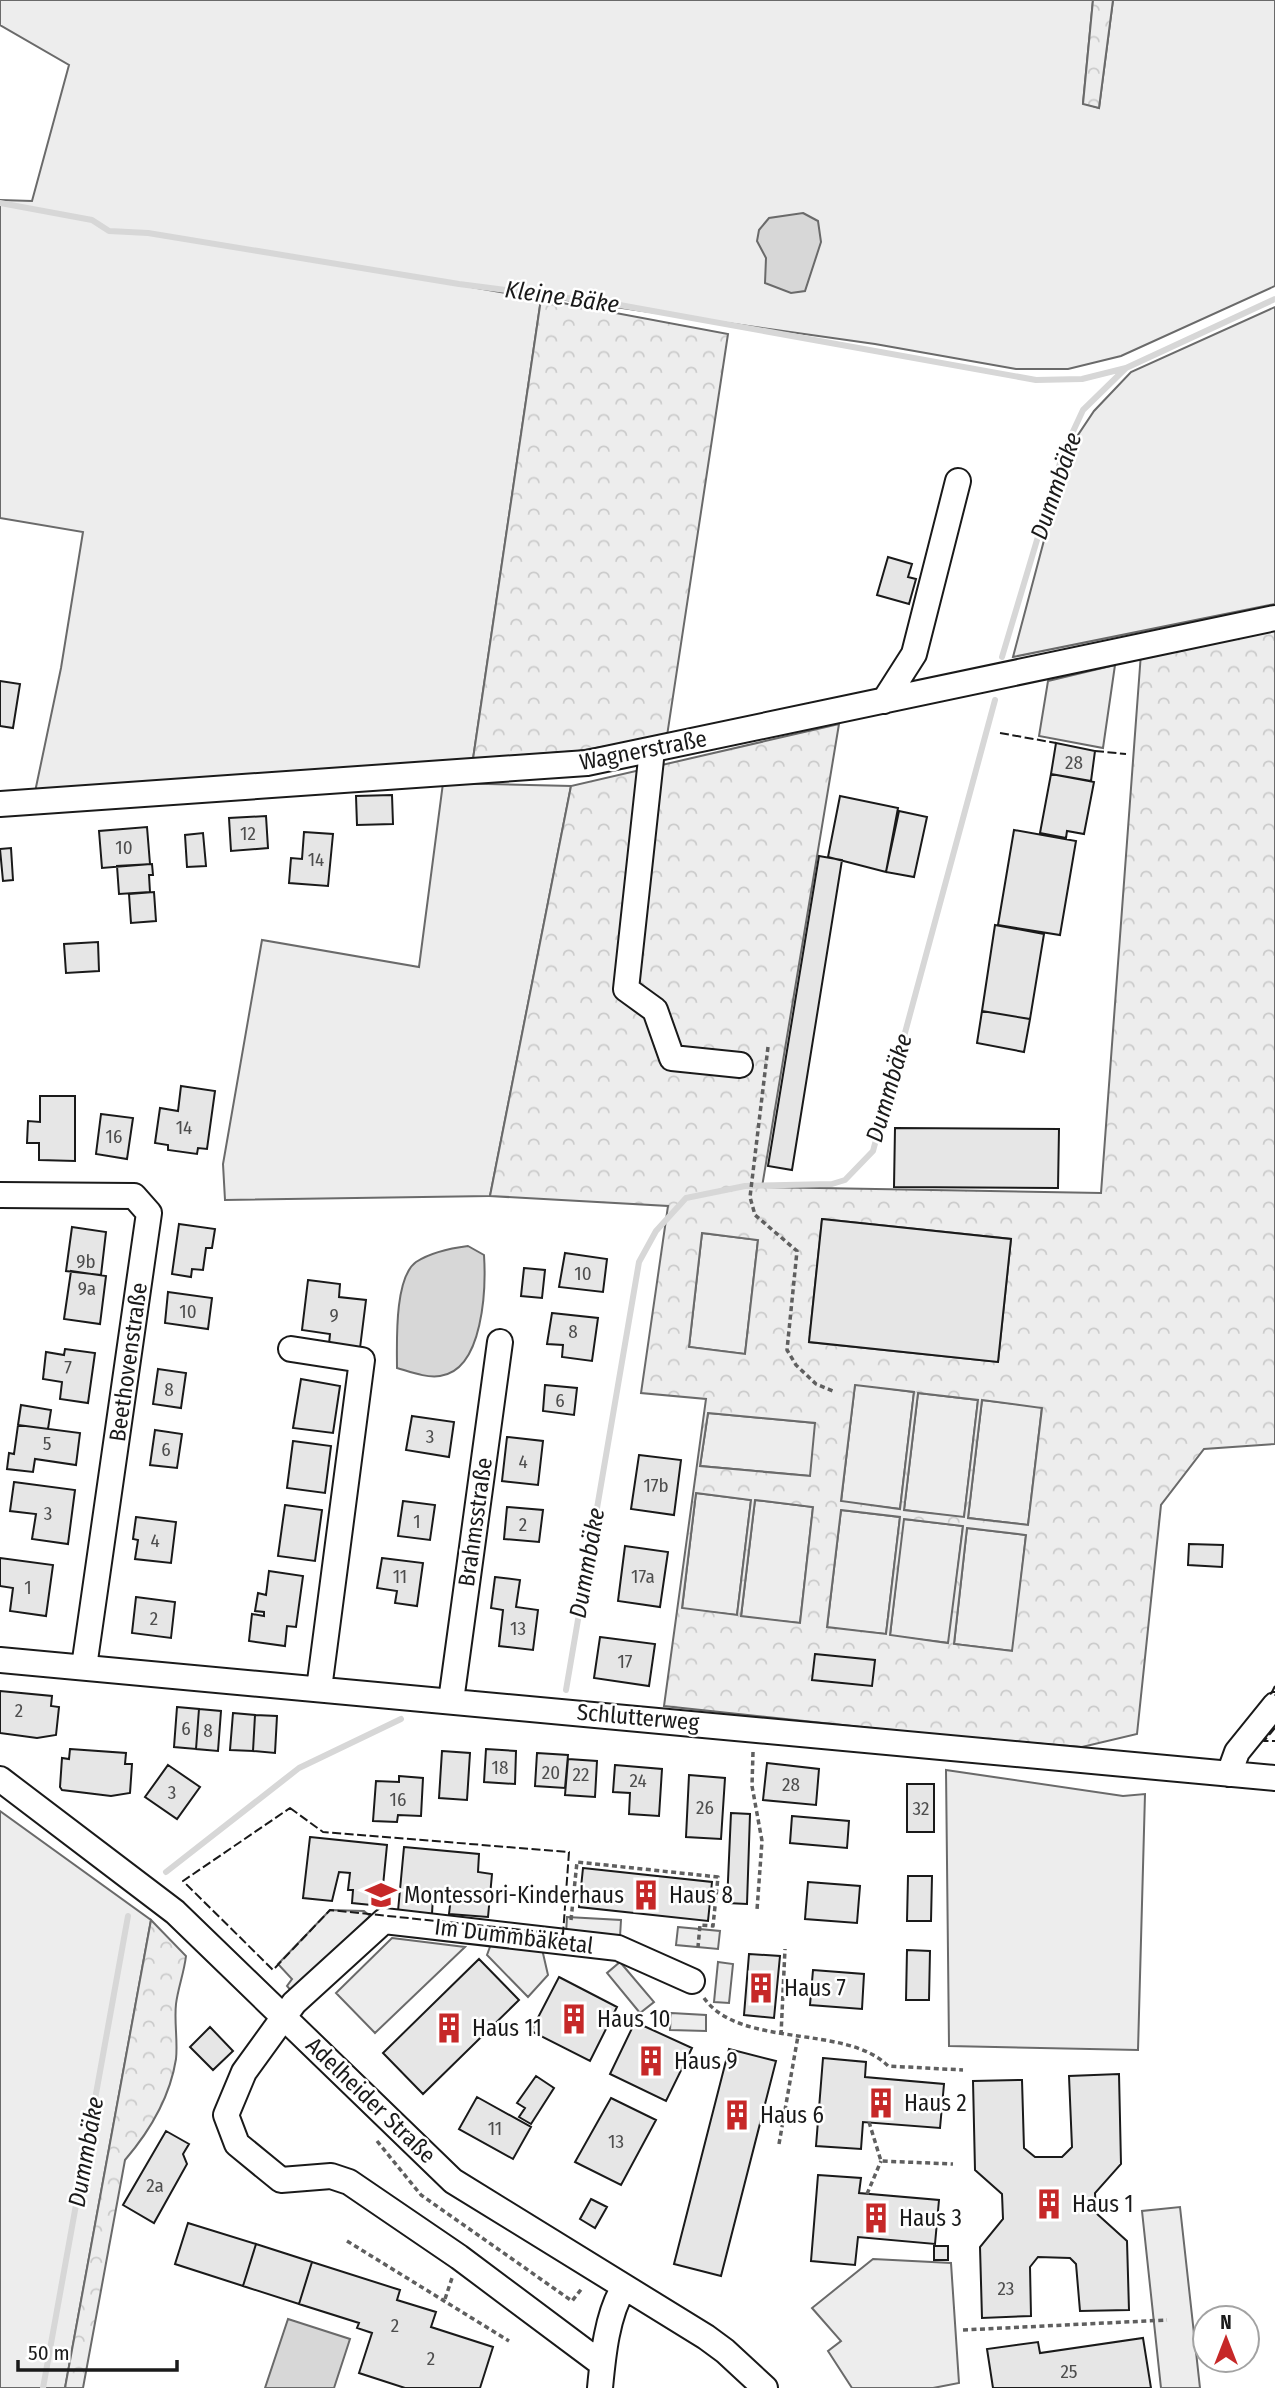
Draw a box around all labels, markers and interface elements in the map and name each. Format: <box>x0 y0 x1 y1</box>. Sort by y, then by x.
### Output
water label: Kleine Bäke <box>503 275 621 319</box>
water label: Dummbäke <box>1025 429 1087 543</box>
street label: Wagnerstraße <box>577 724 709 776</box>
house number: 28 <box>1065 751 1083 774</box>
house number: 12 <box>240 822 256 845</box>
house number: 10 <box>115 836 133 859</box>
house number: 14 <box>308 848 324 871</box>
water label: Dummbäke <box>860 1031 918 1145</box>
house number: 14 <box>176 1116 192 1139</box>
house number: 16 <box>106 1125 122 1148</box>
house number: 9b <box>76 1250 96 1273</box>
house number: 10 <box>574 1262 592 1285</box>
house number: 9a <box>78 1277 96 1300</box>
street label: Beethovenstraße <box>103 1281 153 1443</box>
house number: 10 <box>179 1300 197 1323</box>
house number: 9 <box>329 1304 339 1327</box>
house number: 8 <box>568 1320 578 1343</box>
house number: 7 <box>64 1356 72 1379</box>
house number: 8 <box>164 1378 174 1401</box>
house number: 6 <box>555 1389 565 1412</box>
house number: 3 <box>426 1425 434 1448</box>
house number: 5 <box>43 1432 51 1455</box>
house number: 6 <box>161 1438 171 1461</box>
house number: 4 <box>518 1450 528 1473</box>
street label: Brahmsstraße <box>452 1456 498 1588</box>
house number: 17b <box>643 1474 669 1497</box>
house number: 3 <box>44 1502 52 1525</box>
water label: Dummbäke <box>564 1506 610 1620</box>
house number: 1 <box>413 1510 421 1533</box>
house number: 2 <box>519 1513 527 1536</box>
house number: 4 <box>150 1529 160 1552</box>
house number: 11 <box>393 1565 407 1588</box>
house number: 17a <box>631 1565 655 1588</box>
house number: 1 <box>24 1576 32 1599</box>
house number: 2 <box>150 1607 158 1630</box>
house number: 13 <box>510 1617 526 1640</box>
house number: 17 <box>617 1650 633 1673</box>
street label: Schlutterweg <box>576 1698 701 1736</box>
house number: 2 <box>15 1699 23 1722</box>
house number: 6 <box>181 1717 191 1740</box>
house number: 8 <box>203 1719 213 1742</box>
house number: 18 <box>492 1756 508 1779</box>
house number: 20 <box>542 1761 560 1784</box>
house number: 22 <box>573 1763 589 1786</box>
house number: 24 <box>629 1769 647 1792</box>
house number: 28 <box>782 1773 800 1796</box>
house number: 3 <box>168 1781 176 1804</box>
house number: 16 <box>390 1788 406 1811</box>
house number: 26 <box>696 1796 714 1819</box>
house number: 32 <box>913 1797 929 1820</box>
school or university icon: Montessori-Kinderhaus <box>364 1878 398 1912</box>
building icon: Haus 8 <box>629 1878 663 1912</box>
place label: Montessori-Kinderhaus <box>404 1881 624 1909</box>
place label: Haus 8 <box>669 1881 733 1909</box>
street label: Im Dummbäketal <box>433 1912 595 1960</box>
building icon: Haus 7 <box>744 1971 778 2005</box>
place label: Haus 7 <box>784 1974 846 2002</box>
building icon: Haus 10 <box>557 2002 591 2036</box>
place label: Haus 10 <box>597 2005 670 2033</box>
building icon: Haus 11 <box>432 2011 466 2045</box>
place label: Haus 11 <box>472 2014 542 2042</box>
street label: Adelheider Straße <box>300 2031 442 2169</box>
building icon: Haus 9 <box>634 2044 668 2078</box>
place label: Haus 9 <box>674 2047 738 2075</box>
building icon: Haus 2 <box>864 2086 898 2120</box>
place label: Haus 2 <box>904 2089 967 2117</box>
water label: Dummbäke <box>63 2095 109 2209</box>
building icon: Haus 6 <box>720 2098 754 2132</box>
place label: Haus 6 <box>760 2101 824 2129</box>
house number: 11 <box>488 2117 502 2140</box>
house number: 13 <box>608 2130 624 2153</box>
house number: 2a <box>146 2174 164 2197</box>
building icon: Haus 1 <box>1032 2187 1066 2221</box>
place label: Haus 1 <box>1072 2190 1133 2218</box>
building icon: Haus 3 <box>859 2201 893 2235</box>
place label: Haus 3 <box>899 2204 962 2232</box>
house number: 23 <box>998 2277 1014 2300</box>
north arrow <box>1191 2304 1261 2374</box>
text: N <box>1220 2311 1232 2334</box>
house number: 2 <box>391 2314 399 2337</box>
scale bar <box>18 2328 177 2372</box>
text: 50 m <box>28 2340 70 2366</box>
house number: 2 <box>427 2347 435 2370</box>
house number: 25 <box>1060 2360 1078 2383</box>

